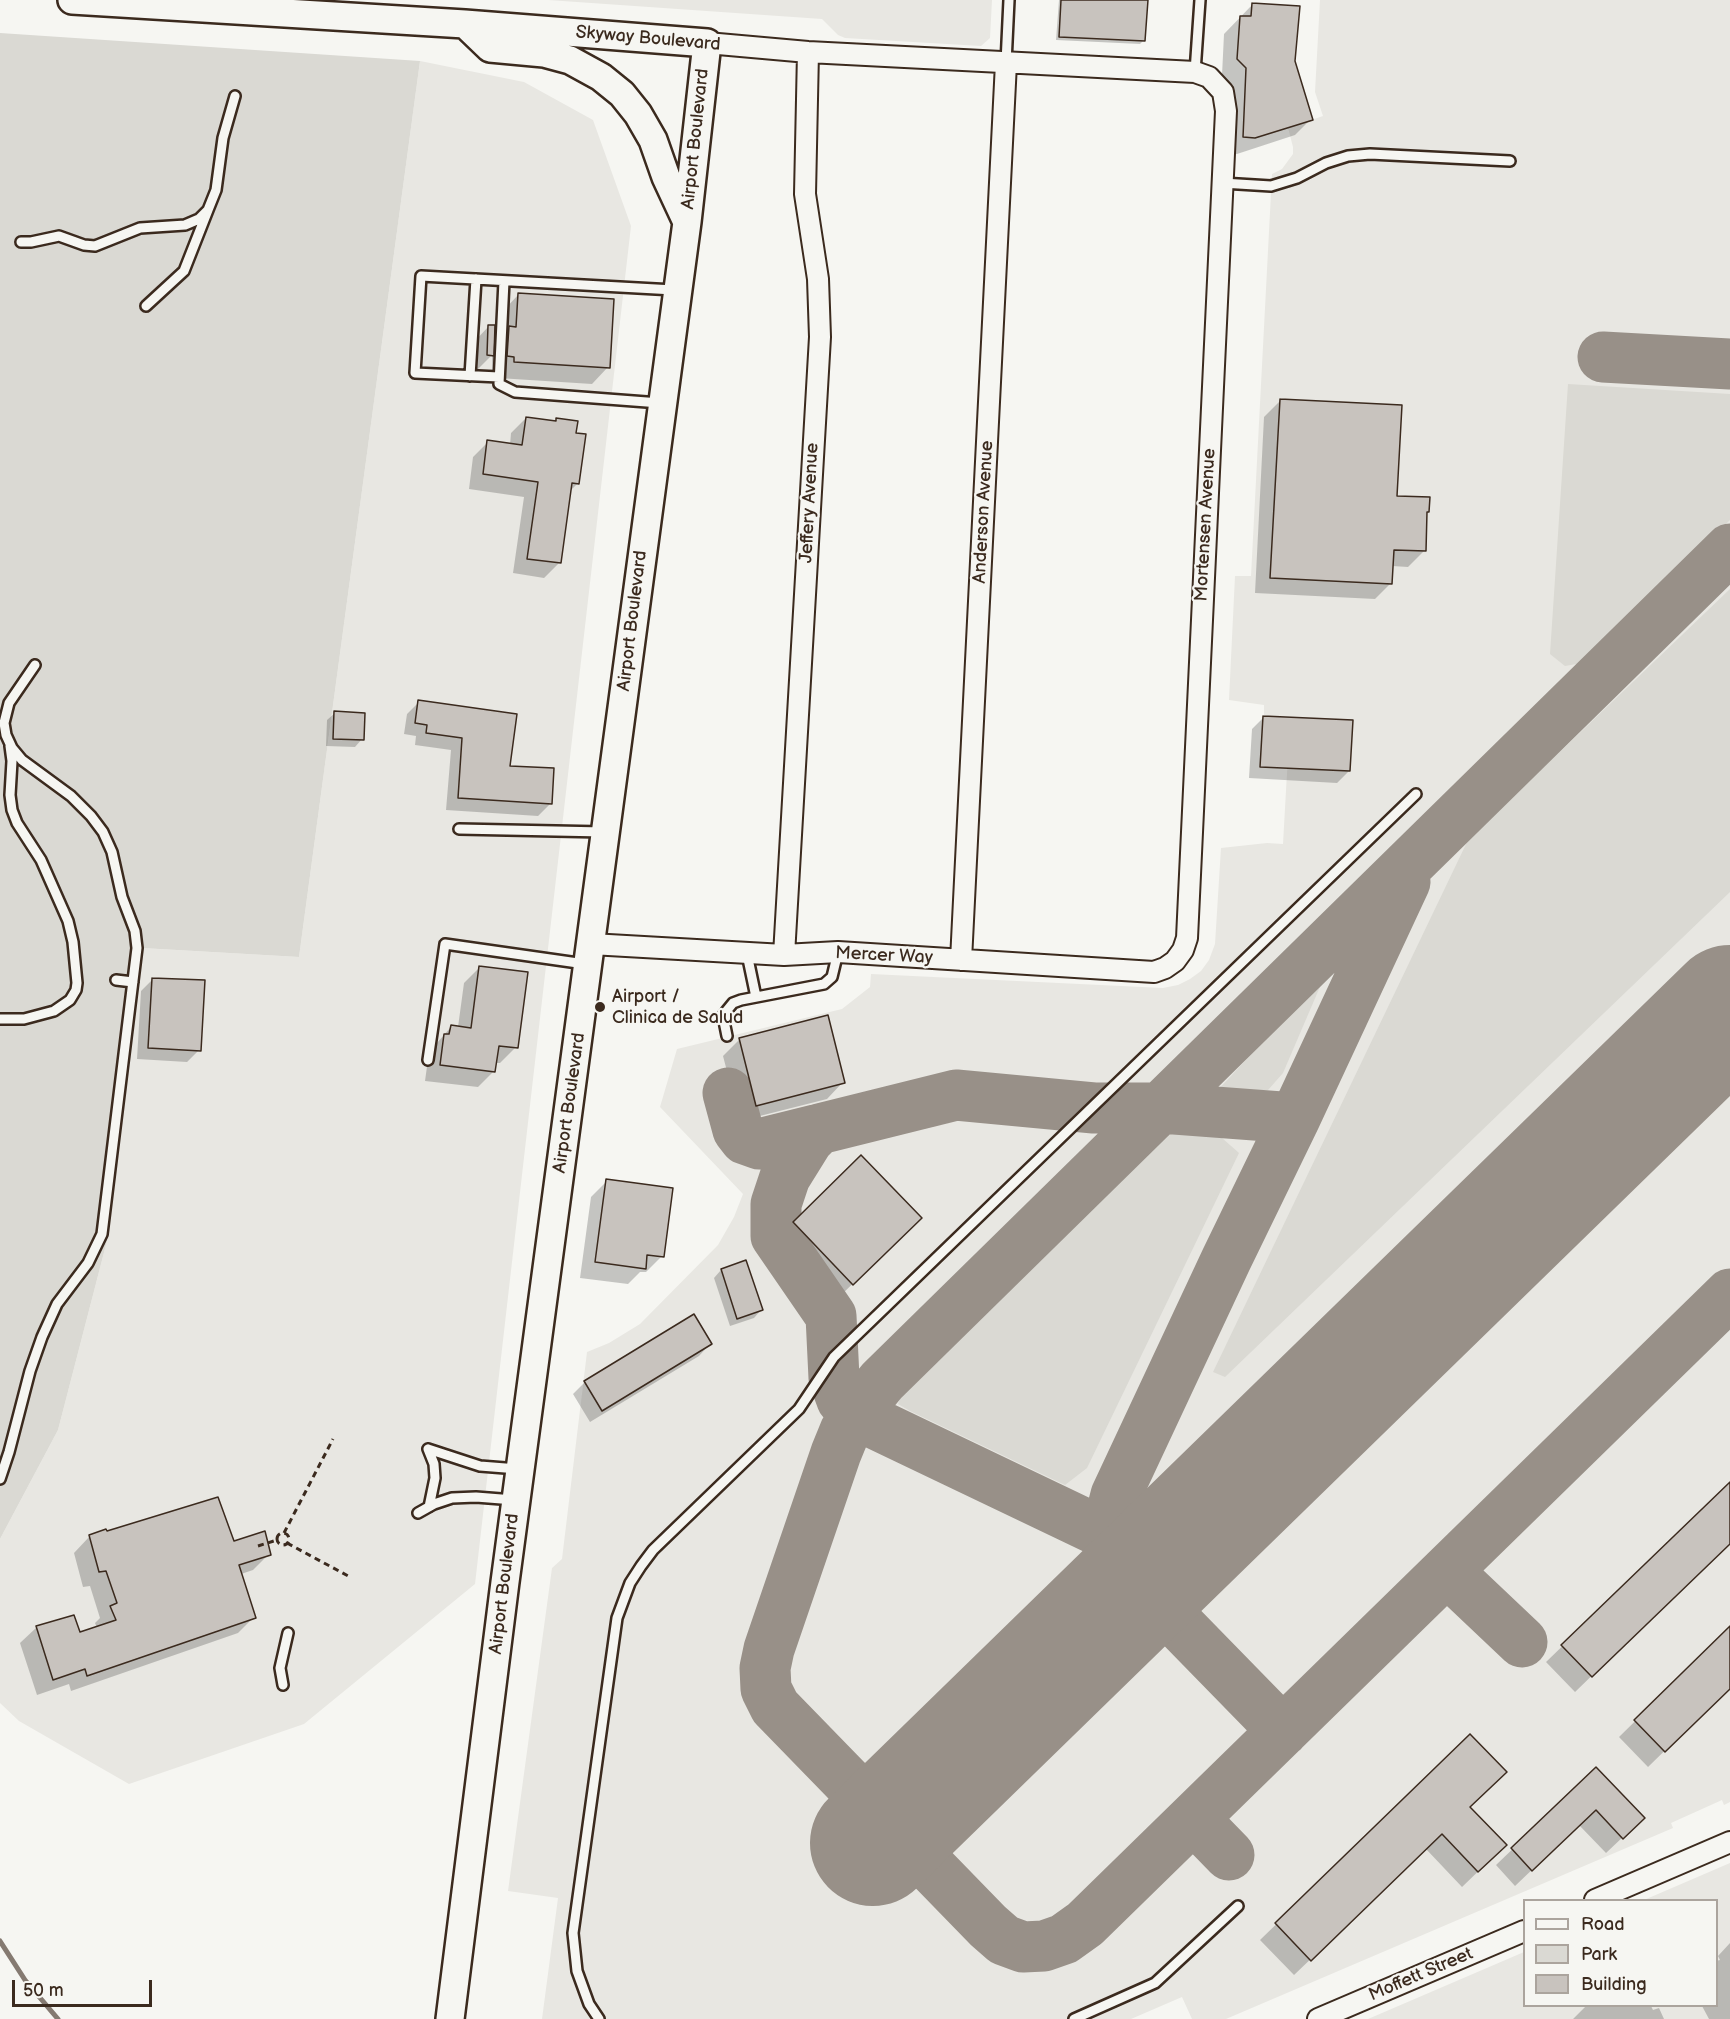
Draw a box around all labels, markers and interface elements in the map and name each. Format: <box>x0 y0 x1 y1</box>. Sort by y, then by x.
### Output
street label: Skyway Boulevard <box>575 22 721 56</box>
street label: Airport Boulevard <box>678 68 714 210</box>
street label: Anderson Avenue <box>969 440 999 584</box>
street label: Jeffery Avenue <box>796 442 824 564</box>
street label: Mortensen Avenue <box>1191 448 1221 602</box>
street label: Airport Boulevard <box>614 550 652 692</box>
street label: Mercer Way <box>835 943 933 969</box>
place label: Airport / Clinica de Salud <box>612 986 743 1028</box>
marker: Airport / Clinica de Salud <box>593 1000 607 1014</box>
street label: Airport Boulevard <box>549 1031 591 1175</box>
street label: Airport Boulevard <box>486 1513 524 1655</box>
legend <box>1523 1899 1718 2007</box>
text: Road <box>1581 1914 1625 1935</box>
street label: Moffett Street <box>1366 1943 1476 2007</box>
text: Park <box>1581 1944 1617 1965</box>
scale bar <box>15 1968 154 2006</box>
text: Building <box>1581 1974 1647 1995</box>
text: 50 m <box>23 1980 64 2001</box>

